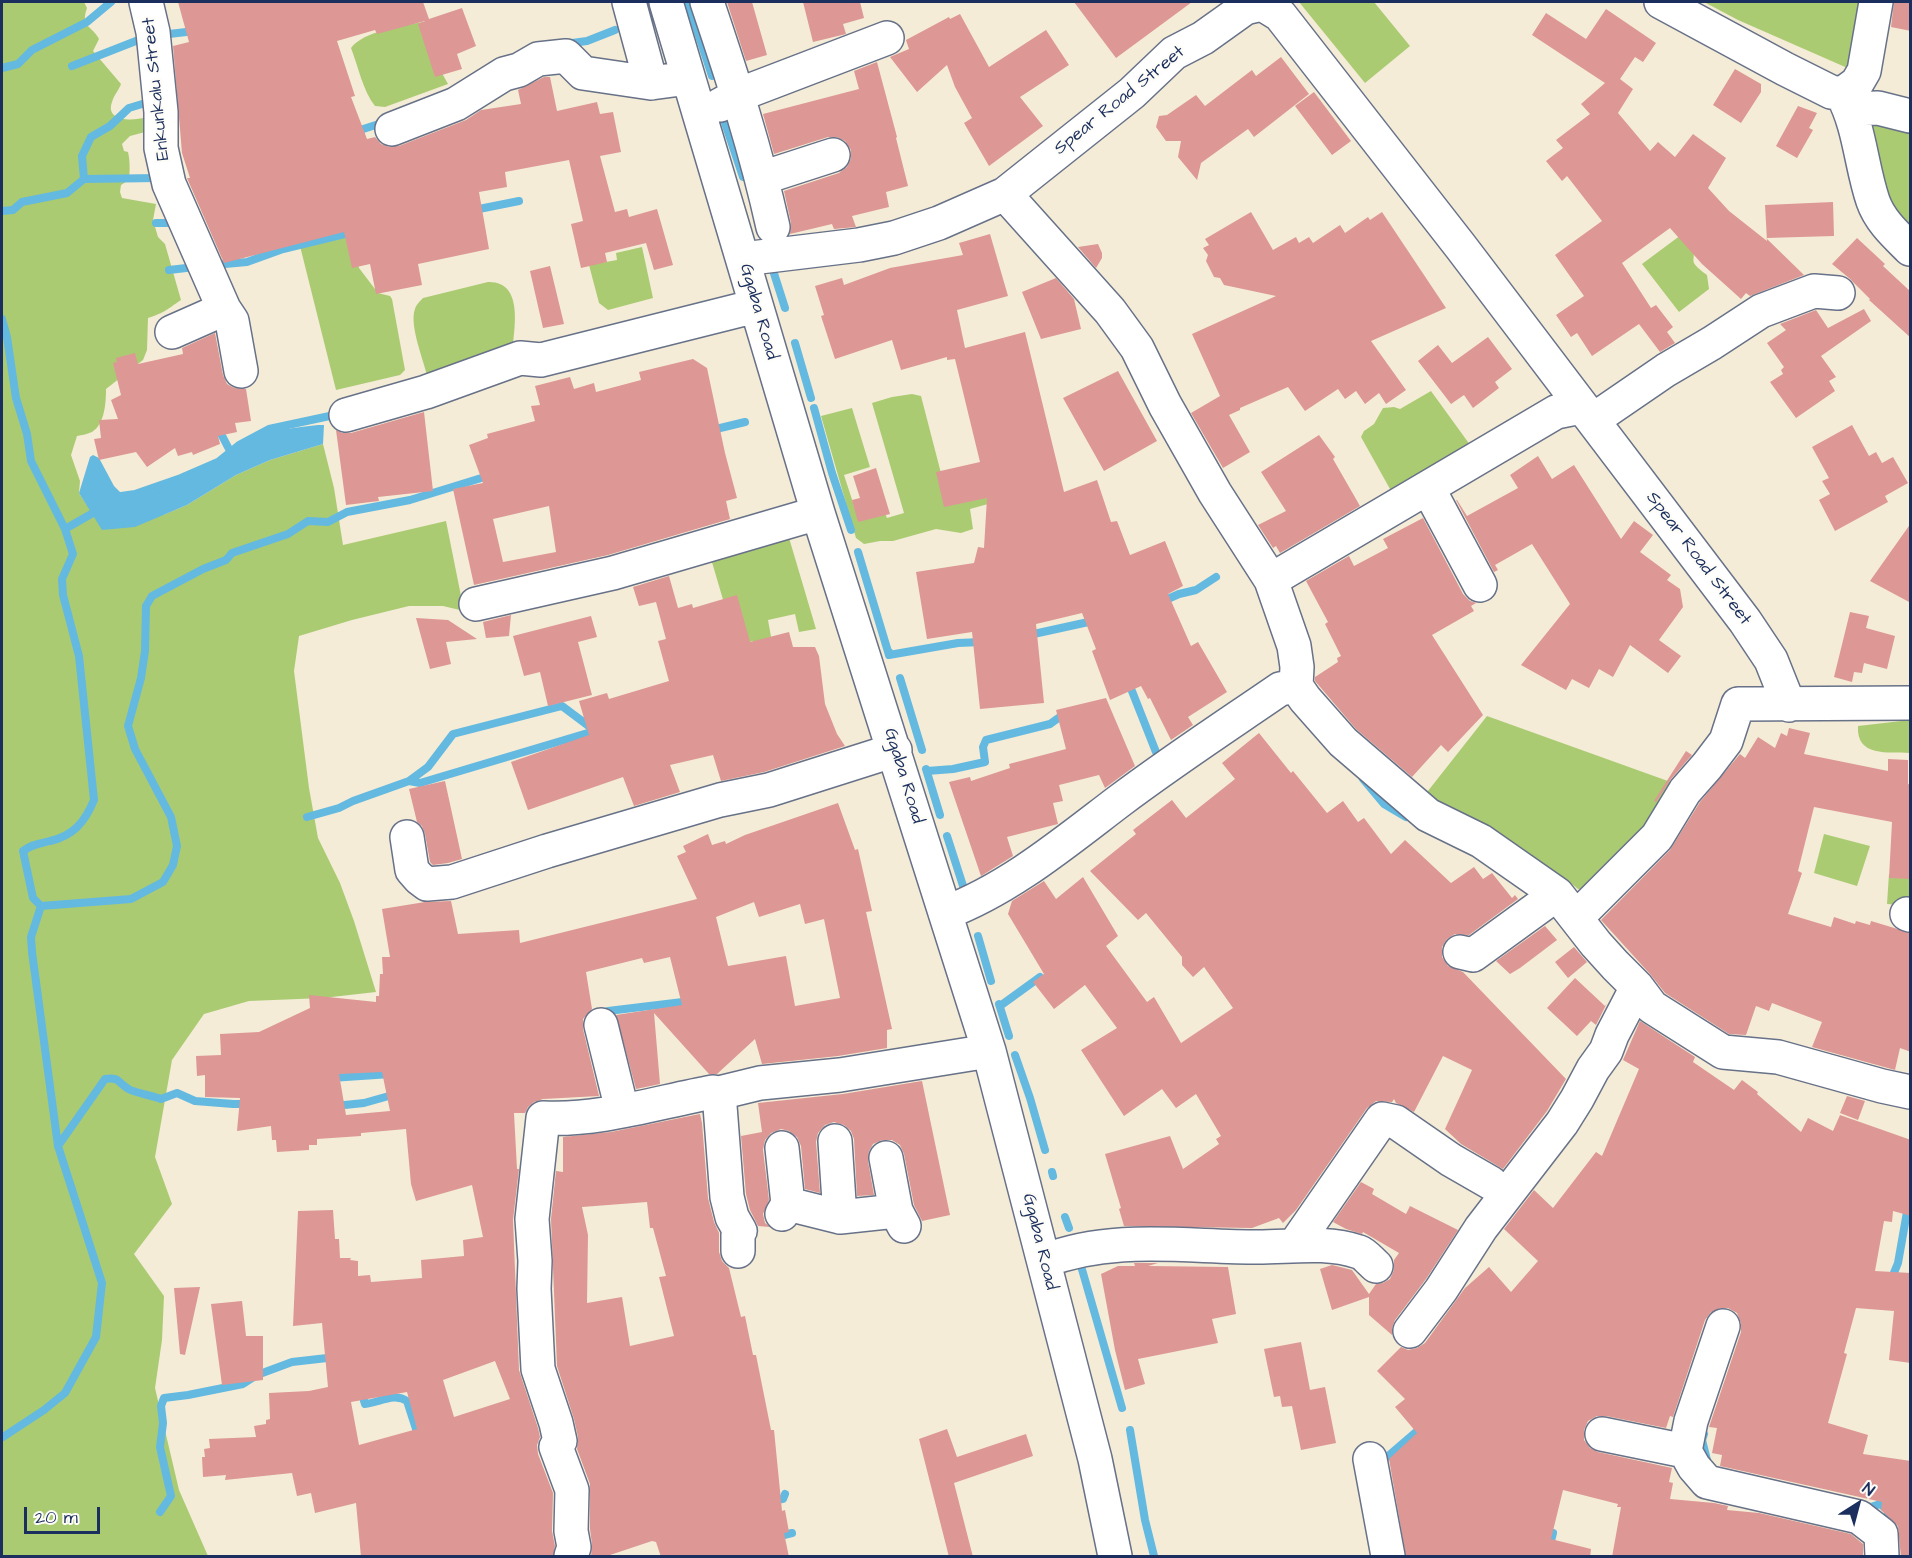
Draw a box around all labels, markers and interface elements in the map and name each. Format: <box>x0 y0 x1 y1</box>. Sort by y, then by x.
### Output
street label: Enkunkalu Street <box>139 16 175 162</box>
street label: Spear Road Street <box>1050 42 1190 160</box>
street label: Ggaba Road <box>734 262 782 362</box>
street label: Spear Road Street <box>1641 488 1755 630</box>
street label: Ggaba Road <box>878 726 928 826</box>
street label: Ggaba Road <box>1017 1191 1061 1293</box>
north arrow <box>1828 1474 1888 1534</box>
text: N <box>1858 1478 1879 1501</box>
scale bar <box>27 1495 104 1533</box>
text: 20 m <box>35 1505 78 1530</box>

